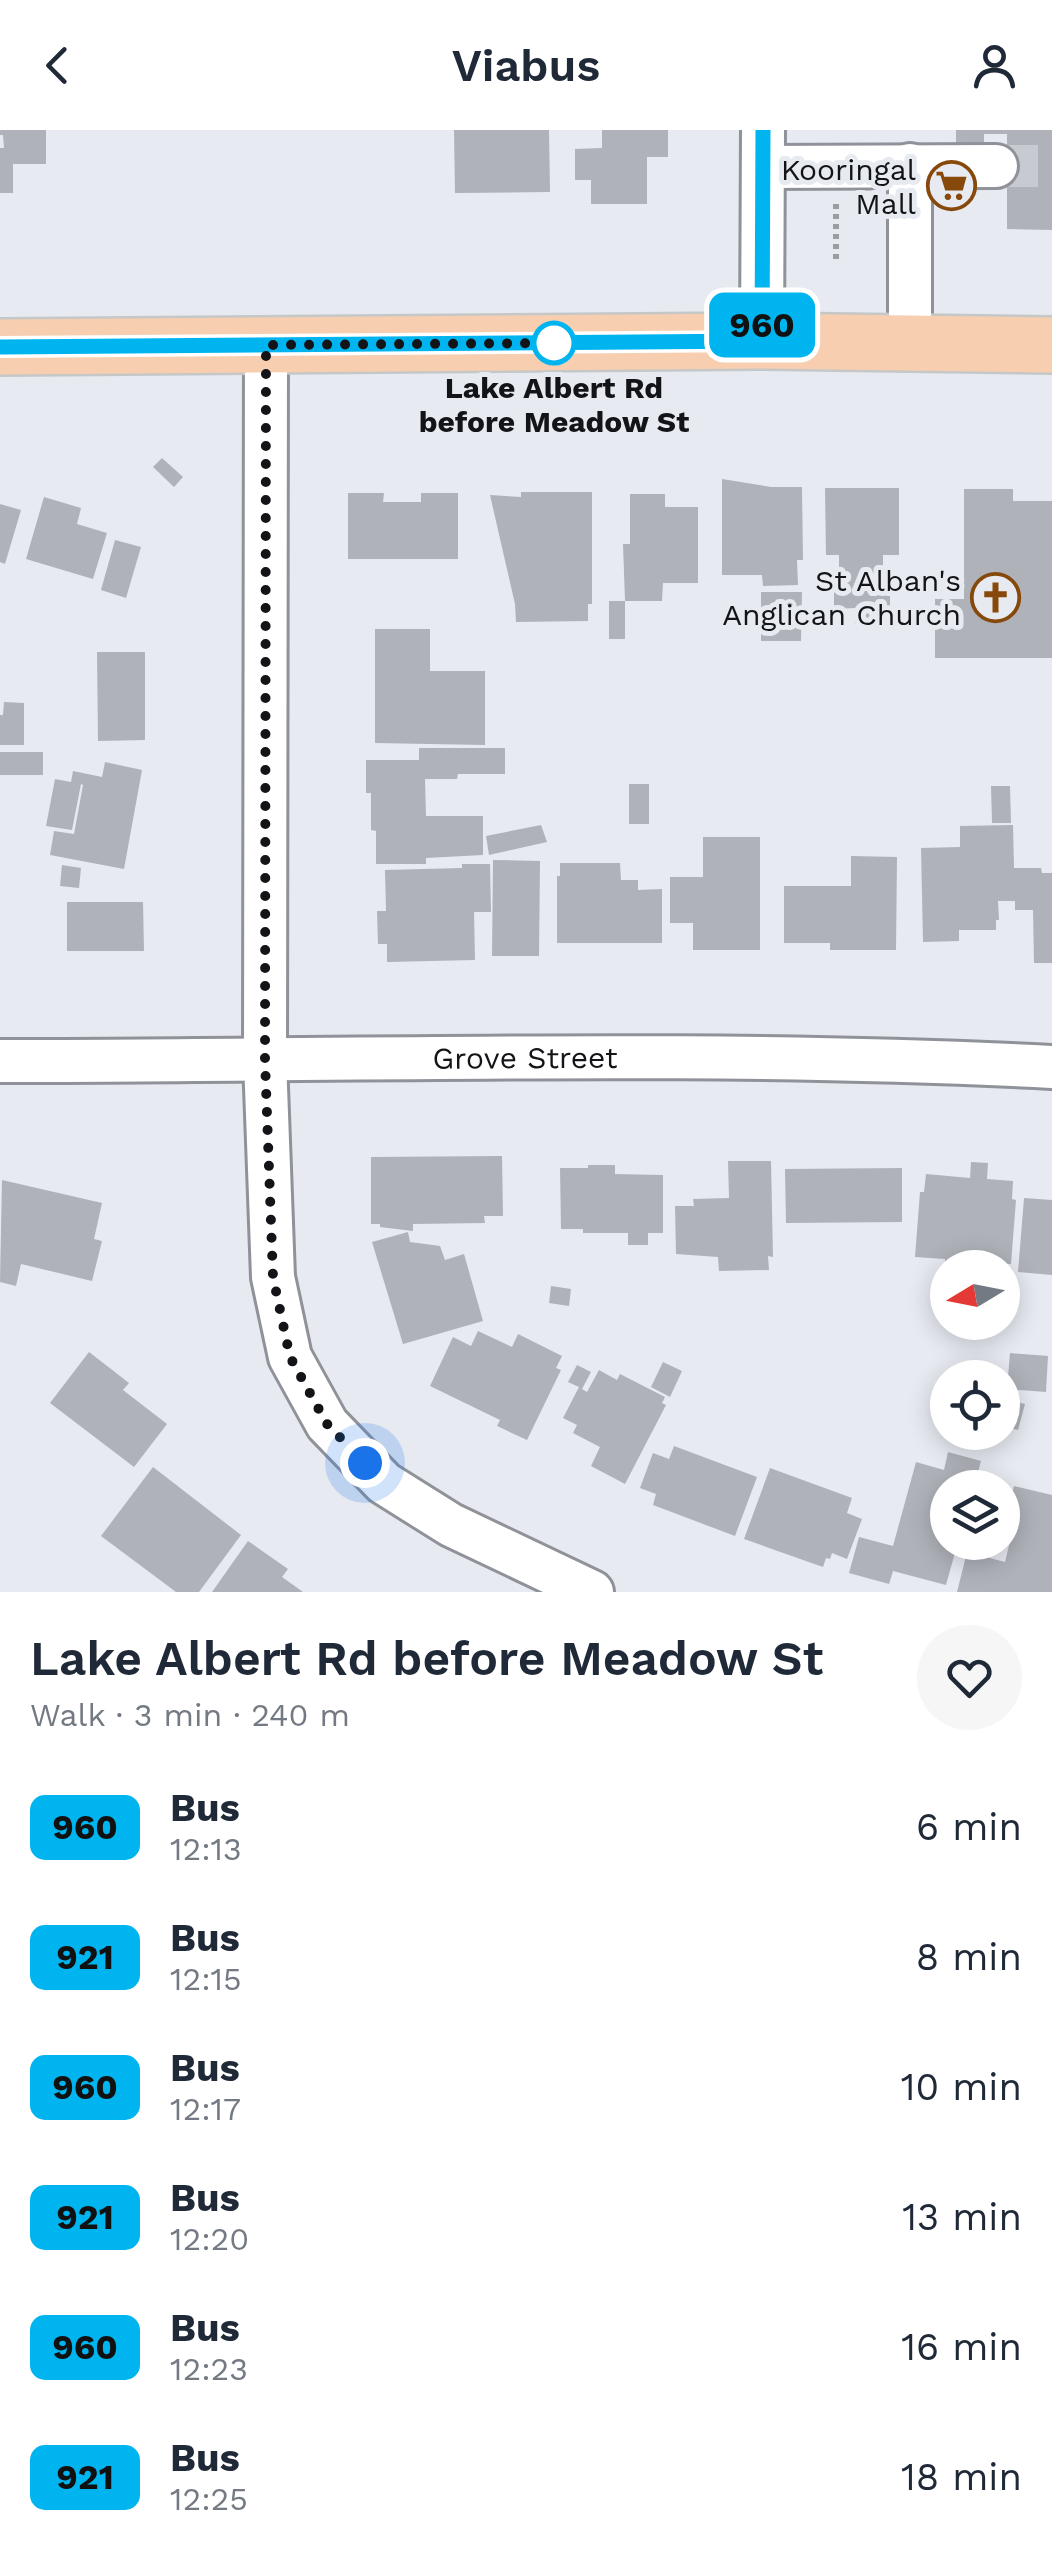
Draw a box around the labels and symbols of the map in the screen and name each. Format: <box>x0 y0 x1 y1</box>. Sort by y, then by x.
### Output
place label: Kooringal Mall <box>781 152 916 221</box>
supermarket icon: Kooringal Mall <box>925 160 977 212</box>
line badge: 960 <box>704 292 820 358</box>
marker: Lake Albert Rd before Meadow St <box>533 322 575 364</box>
place label: Lake Albert Rd before Meadow St <box>419 370 689 439</box>
place label: St Alban's Anglican Church <box>722 563 961 632</box>
church icon: St Alban's Anglican Church <box>970 571 1022 623</box>
street label: Grove Street <box>432 1040 618 1075</box>
north arrow <box>930 1250 1020 1340</box>
your location <box>340 1438 390 1488</box>

